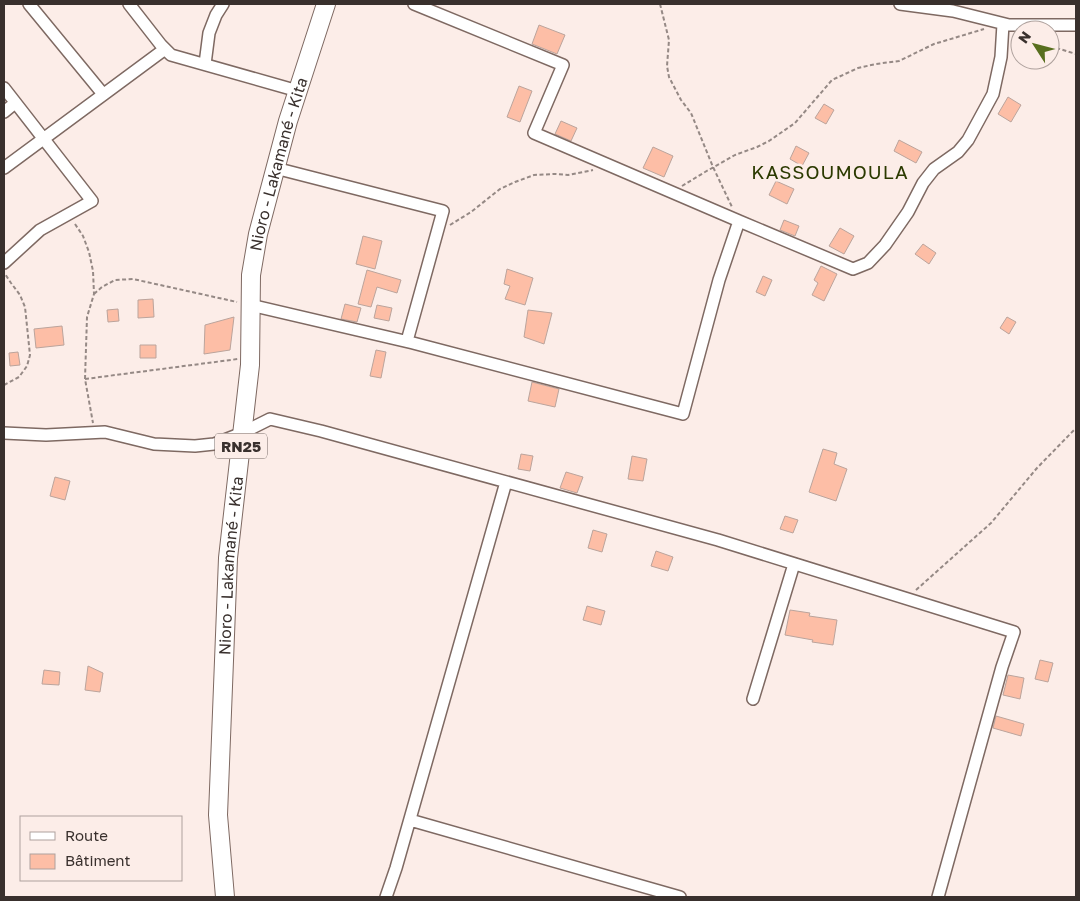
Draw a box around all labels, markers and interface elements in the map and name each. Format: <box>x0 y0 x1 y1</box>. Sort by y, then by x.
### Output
north arrow <box>1010 20 1060 70</box>
text: N <box>1014 28 1034 46</box>
street label: Nioro - Lakamané - Kita <box>245 75 312 252</box>
district label: KASSOUMOULA <box>751 160 909 183</box>
road number: RN25 <box>215 434 267 458</box>
street label: Nioro - Lakamané - Kita <box>214 475 247 656</box>
legend <box>20 816 182 881</box>
text: Route <box>65 826 108 844</box>
text: Bâtiment <box>65 851 130 869</box>

